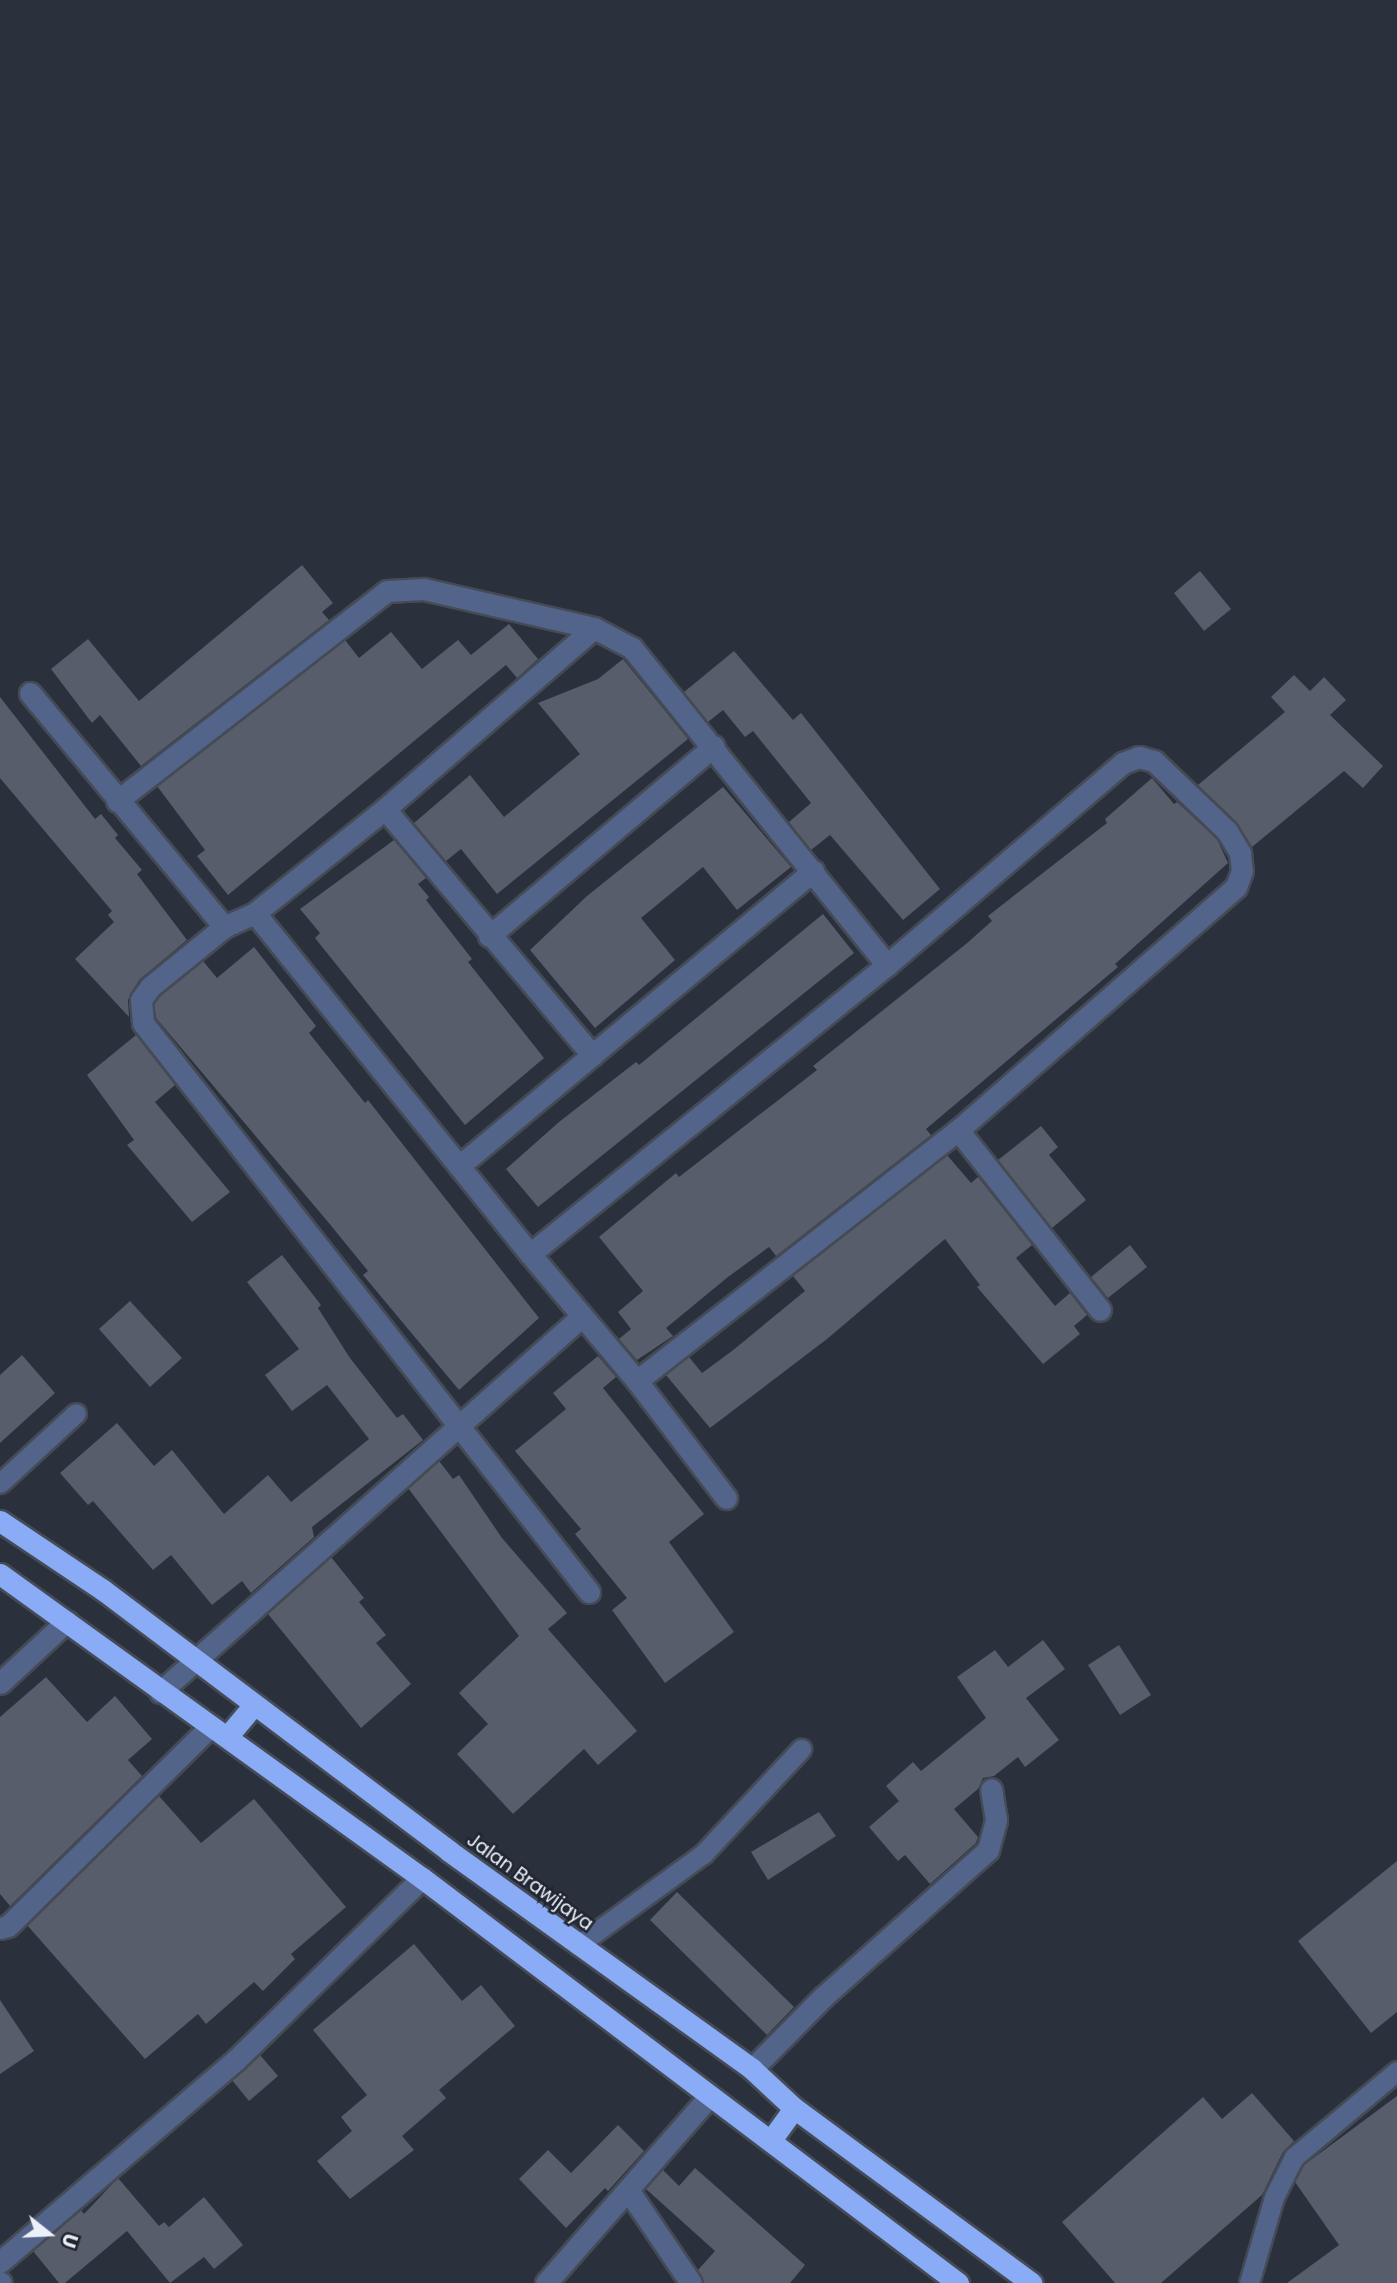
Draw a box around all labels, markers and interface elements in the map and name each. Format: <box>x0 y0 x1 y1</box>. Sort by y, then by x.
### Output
street label: Jalan Brawijaya <box>462 1829 598 1935</box>
north arrow <box>14 2199 84 2269</box>
text: U <box>55 2230 84 2251</box>

